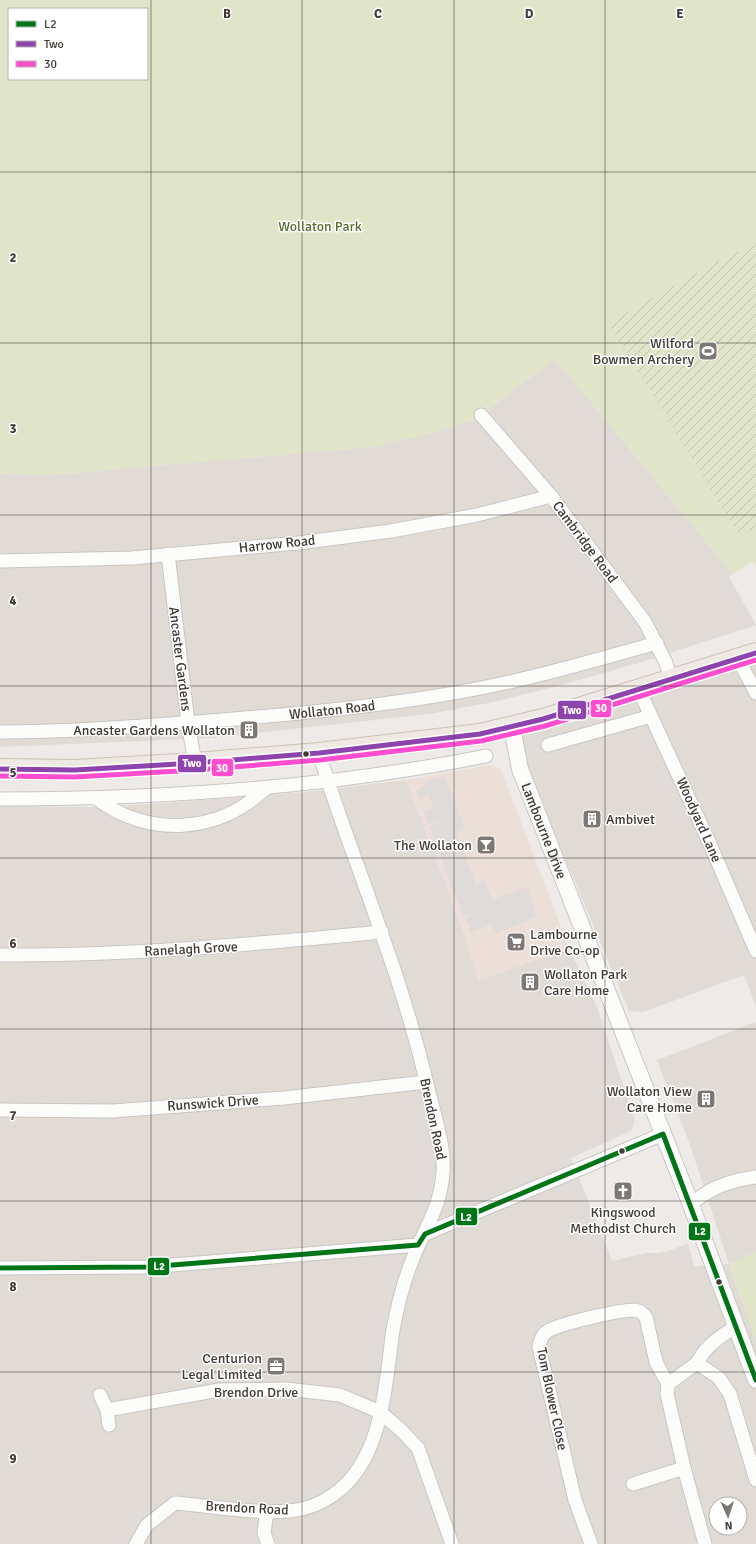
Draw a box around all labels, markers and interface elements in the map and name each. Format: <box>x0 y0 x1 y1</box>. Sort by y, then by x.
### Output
text: B <box>223 6 231 22</box>
text: C <box>374 6 382 22</box>
text: D <box>525 6 534 22</box>
text: E <box>676 6 684 22</box>
legend <box>8 8 148 80</box>
text: L2 <box>44 17 57 32</box>
text: Two <box>44 37 64 52</box>
text: 30 <box>44 57 57 72</box>
park label: Wollaton Park <box>278 218 362 235</box>
text: 2 <box>9 250 17 266</box>
place label: Wilford Bowmen Archery <box>593 335 694 368</box>
sports icon: Wilford Bowmen Archery <box>697 340 719 362</box>
text: 3 <box>9 421 17 437</box>
street label: Cambridge Road <box>549 498 621 586</box>
street label: Harrow Road <box>238 532 316 556</box>
text: 4 <box>9 593 17 609</box>
street label: Ancaster Gardens <box>165 606 195 712</box>
street label: Wollaton Road <box>288 696 376 723</box>
line badge: 30 <box>590 699 612 718</box>
line badge: Two <box>557 700 587 720</box>
text: 30 <box>595 702 607 715</box>
text: Two <box>563 704 582 717</box>
building icon: Ancaster Gardens Wollaton <box>238 719 260 741</box>
place label: Ancaster Gardens Wollaton <box>73 722 235 739</box>
unlabelled marker <box>301 749 311 759</box>
line badge: Two <box>177 754 207 773</box>
text: Two <box>183 757 202 770</box>
line badge: 30 <box>211 758 234 777</box>
text: 30 <box>216 762 228 775</box>
text: 5 <box>9 765 17 781</box>
street label: Woodyard Lane <box>673 775 725 865</box>
street label: Lambourne Drive <box>518 780 571 881</box>
building icon: Ambivet <box>581 808 603 830</box>
place label: Ambivet <box>606 811 655 828</box>
bar icon: The Wollaton <box>475 834 497 856</box>
place label: The Wollaton <box>394 837 472 854</box>
place label: Lambourne Drive Co-op <box>530 926 600 959</box>
supermarket icon: Lambourne Drive Co-op <box>505 931 527 953</box>
text: 6 <box>9 936 17 952</box>
street label: Ranelagh Grove <box>144 938 238 960</box>
place label: Wollaton Park Care Home <box>544 966 627 999</box>
building icon: Wollaton Park Care Home <box>519 971 541 993</box>
street label: Brendon Road <box>416 1077 450 1161</box>
place label: Wollaton View Care Home <box>607 1083 692 1116</box>
building icon: Wollaton View Care Home <box>695 1088 717 1110</box>
street label: Runswick Drive <box>167 1091 259 1115</box>
text: 7 <box>9 1108 17 1124</box>
unlabelled marker <box>617 1146 627 1156</box>
church icon: Kingswood Methodist Church <box>612 1180 634 1202</box>
place label: Kingswood Methodist Church <box>570 1204 676 1237</box>
line badge: L2 <box>455 1207 478 1226</box>
text: L2 <box>460 1211 472 1224</box>
line badge: L2 <box>688 1222 711 1241</box>
text: L2 <box>694 1225 706 1238</box>
line badge: L2 <box>147 1257 170 1276</box>
text: L2 <box>153 1260 165 1273</box>
unlabelled marker <box>714 1277 724 1287</box>
text: 8 <box>9 1279 17 1295</box>
street label: Tom Blower Close <box>533 1346 571 1452</box>
place label: Centurion Legal Limited <box>181 1350 262 1383</box>
office icon: Centurion Legal Limited <box>265 1355 287 1377</box>
street label: Brendon Drive <box>214 1384 298 1401</box>
text: 9 <box>9 1451 17 1467</box>
north arrow <box>708 1496 748 1536</box>
street label: Brendon Road <box>205 1497 289 1519</box>
text: N <box>724 1519 733 1532</box>

